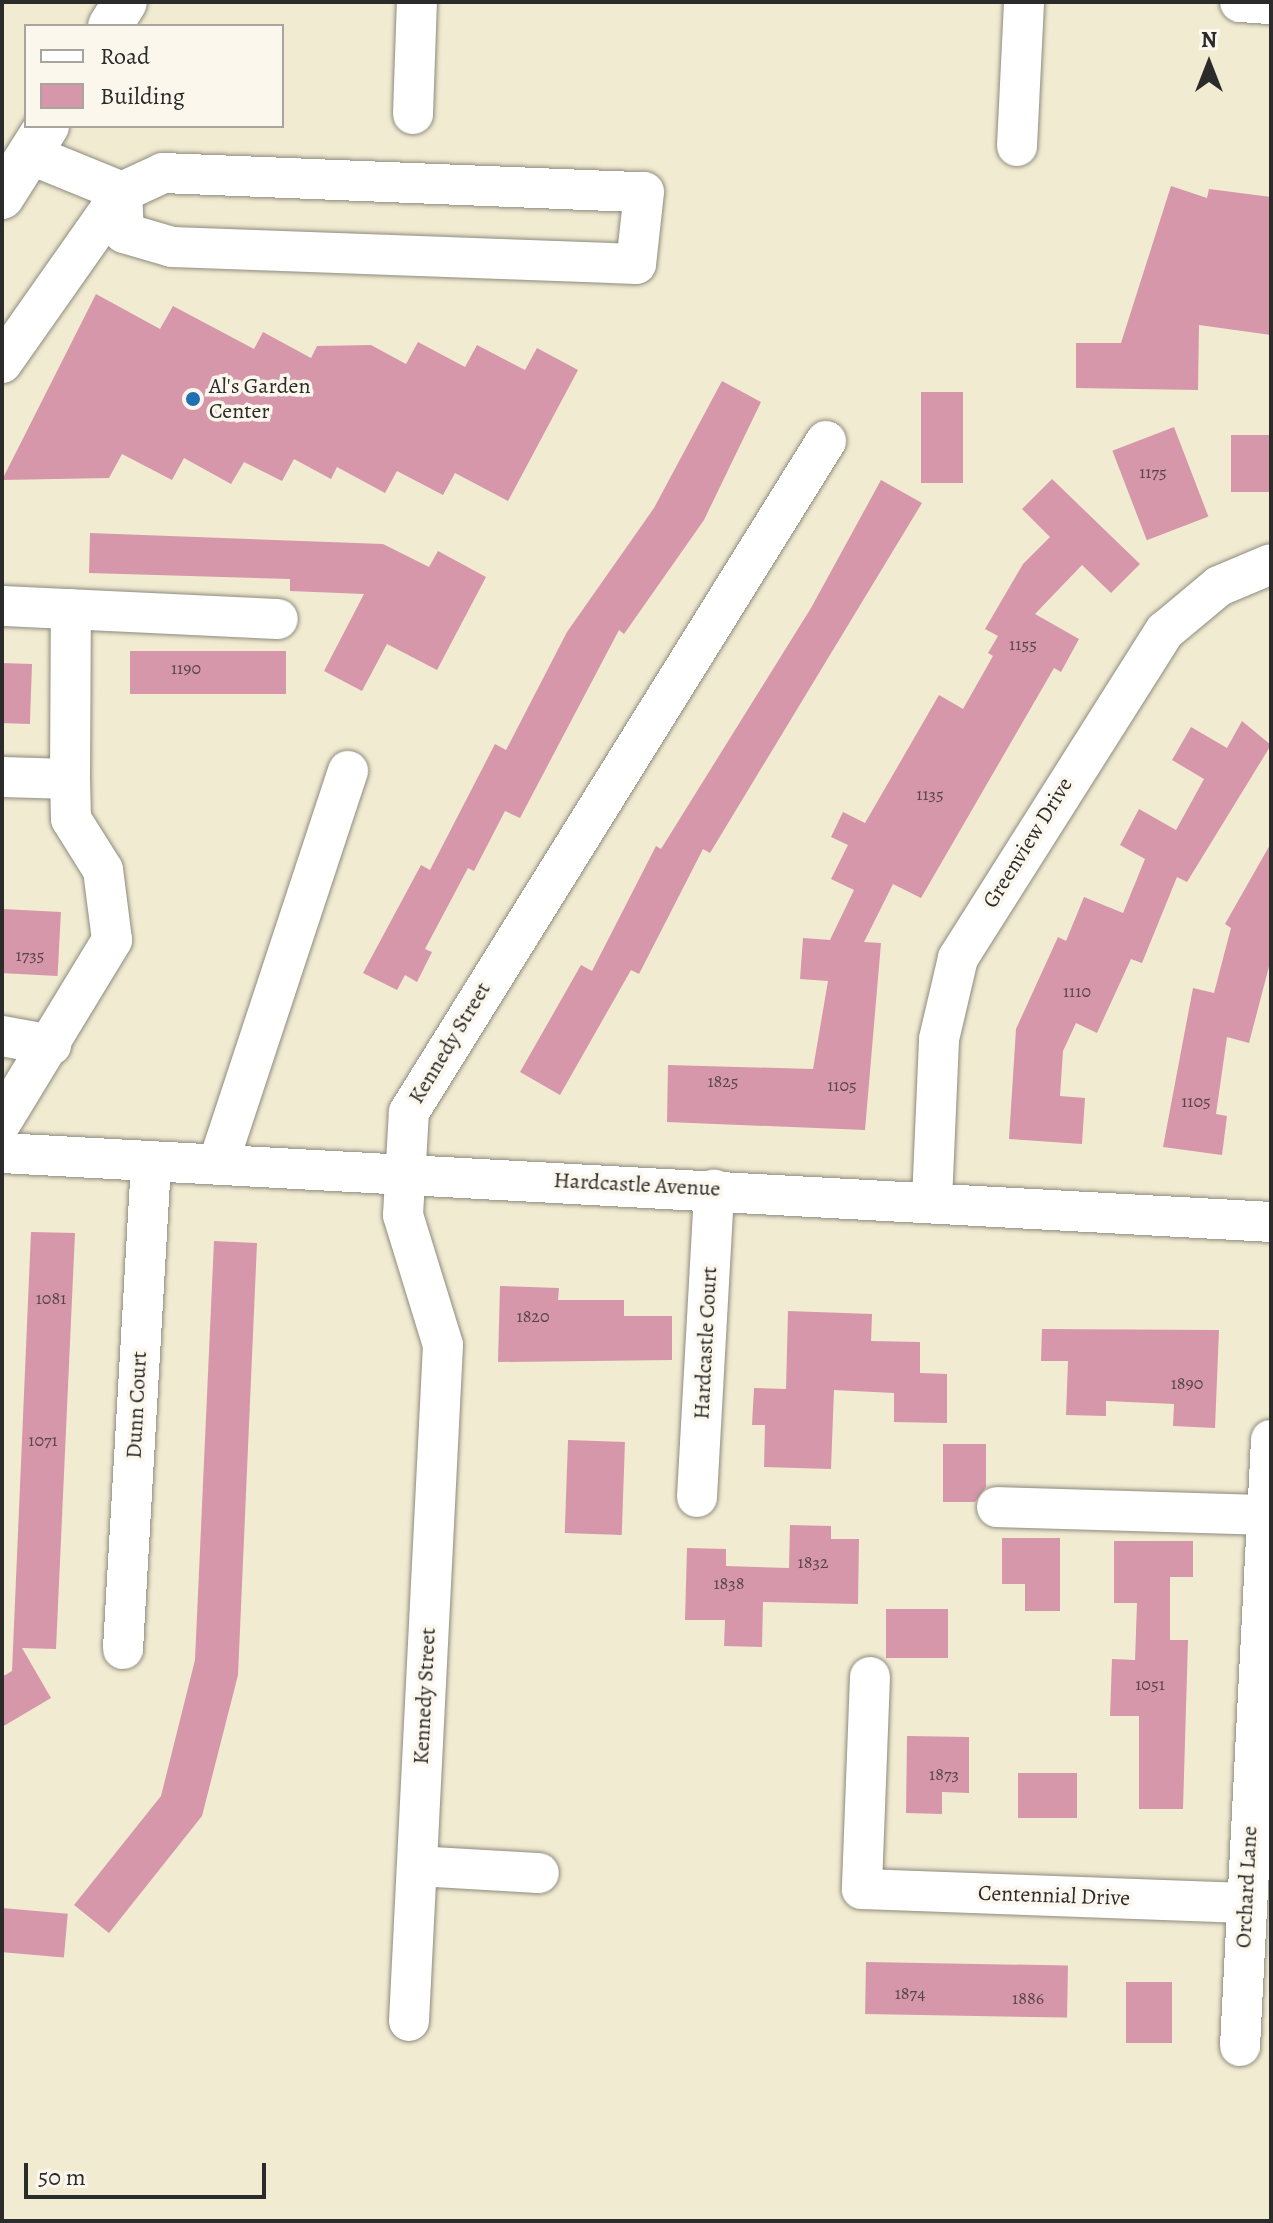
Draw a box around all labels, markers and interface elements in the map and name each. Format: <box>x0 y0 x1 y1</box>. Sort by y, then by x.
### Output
legend <box>24 24 284 128</box>
north arrow <box>1169 24 1249 104</box>
text: N <box>1201 25 1217 55</box>
text: Road <box>100 40 150 72</box>
text: Building <box>100 80 185 112</box>
place label: Al's Garden Center <box>209 373 310 424</box>
marker: Al's Garden Center <box>184 390 202 408</box>
house number: 1175 <box>1139 461 1167 483</box>
house number: 1155 <box>1009 633 1037 655</box>
house number: 1190 <box>171 657 201 679</box>
street label: Greenview Drive <box>977 773 1079 913</box>
house number: 1135 <box>916 783 944 805</box>
house number: 1735 <box>16 944 44 966</box>
street label: Kennedy Street <box>403 977 497 1109</box>
house number: 1110 <box>1063 980 1091 1002</box>
house number: 1825 <box>707 1070 739 1092</box>
house number: 1105 <box>827 1074 857 1096</box>
house number: 1105 <box>1181 1090 1211 1112</box>
street label: Hardcastle Avenue <box>553 1167 721 1203</box>
street label: Hardcastle Court <box>689 1266 723 1420</box>
house number: 1081 <box>36 1287 66 1309</box>
house number: 1820 <box>516 1305 550 1327</box>
street label: Dunn Court <box>121 1351 153 1459</box>
house number: 1890 <box>1171 1372 1203 1394</box>
house number: 1071 <box>28 1429 58 1451</box>
house number: 1832 <box>798 1551 828 1573</box>
house number: 1838 <box>713 1572 745 1594</box>
street label: Kennedy Street <box>408 1627 442 1765</box>
house number: 1051 <box>1135 1673 1165 1695</box>
house number: 1873 <box>929 1763 959 1785</box>
street label: Orchard Lane <box>1231 1825 1263 1949</box>
street label: Centennial Drive <box>978 1880 1130 1912</box>
house number: 1874 <box>895 1982 925 2004</box>
house number: 1886 <box>1012 1987 1044 2009</box>
scale bar <box>28 2147 270 2197</box>
text: 50 m <box>38 2161 86 2193</box>

